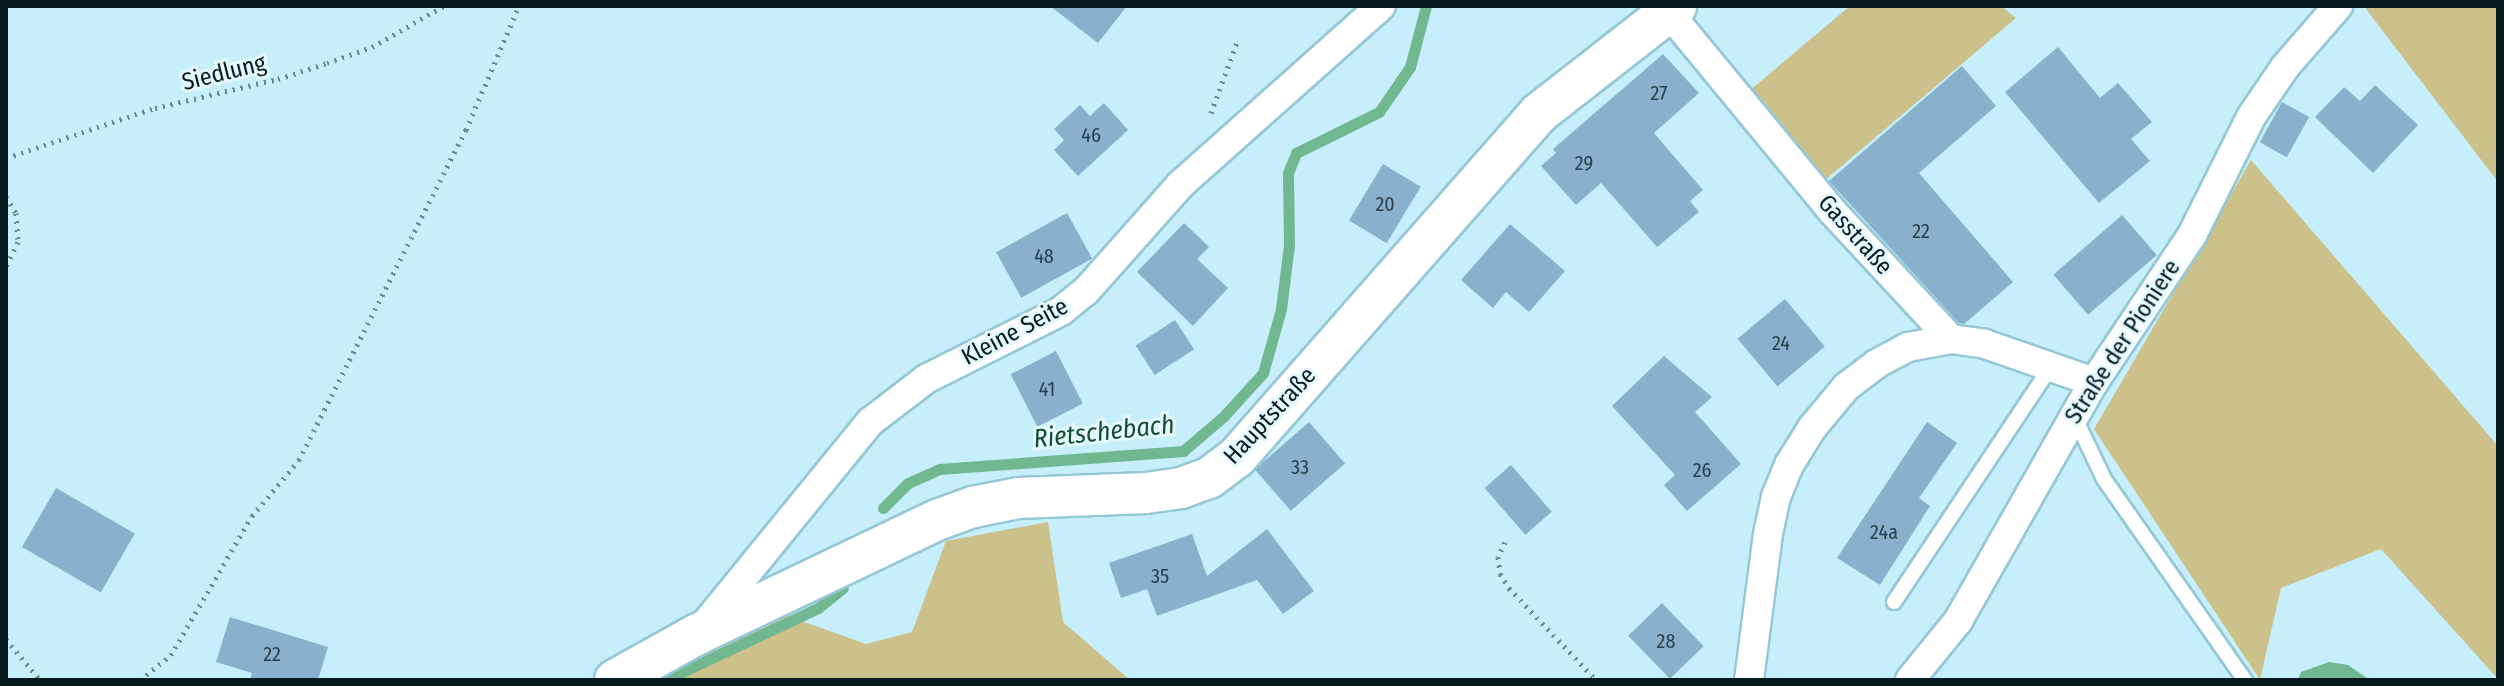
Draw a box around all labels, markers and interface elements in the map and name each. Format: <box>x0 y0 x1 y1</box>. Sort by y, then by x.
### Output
street label: Siedlung <box>179 49 269 97</box>
house number: 27 <box>1651 81 1667 105</box>
house number: 46 <box>1081 123 1101 147</box>
house number: 29 <box>1575 151 1593 175</box>
street label: Gasstraße <box>1812 189 1898 281</box>
house number: 20 <box>1375 192 1395 216</box>
house number: 22 <box>1912 219 1930 243</box>
house number: 48 <box>1034 244 1054 268</box>
street label: Straße der Pioniere <box>2059 255 2187 429</box>
street label: Kleine Seite <box>957 292 1073 372</box>
house number: 24 <box>1772 331 1790 355</box>
street label: Hauptstraße <box>1218 362 1322 470</box>
house number: 41 <box>1039 377 1055 401</box>
water label: Rietschebach <box>1032 409 1176 455</box>
house number: 33 <box>1291 455 1309 479</box>
house number: 26 <box>1693 458 1711 482</box>
house number: 24a <box>1870 520 1898 544</box>
house number: 35 <box>1151 564 1169 588</box>
house number: 28 <box>1657 629 1675 653</box>
house number: 22 <box>263 642 281 666</box>

